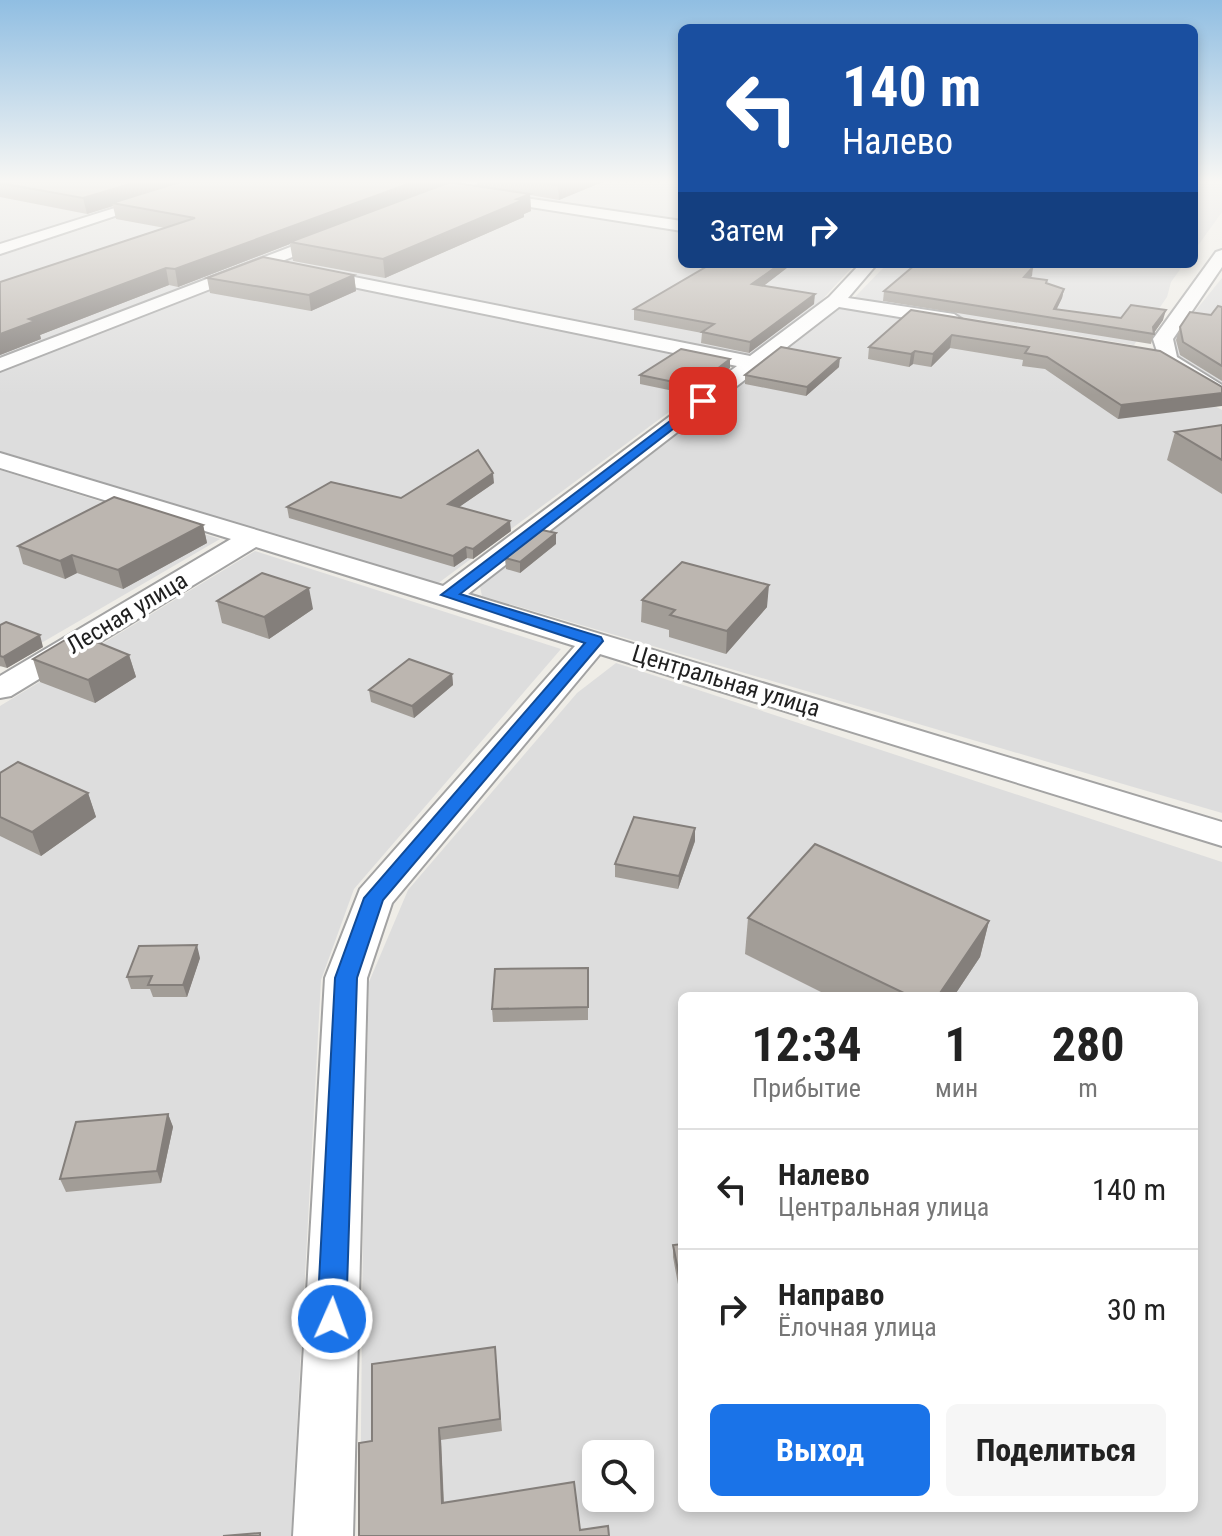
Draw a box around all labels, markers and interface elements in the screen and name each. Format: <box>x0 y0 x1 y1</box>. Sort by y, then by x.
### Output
text: 140 m <box>842 54 981 120</box>
icon: left <box>710 56 814 160</box>
text: Налево <box>842 121 953 163</box>
icon: right <box>801 208 845 252</box>
text: Затем <box>710 213 785 248</box>
pin <box>669 367 737 435</box>
icon: arrive <box>681 379 725 423</box>
street label: Лесная улица <box>62 566 192 660</box>
street label: Центральная улица <box>629 639 823 723</box>
text: 12:34 <box>751 1016 862 1073</box>
text: 1 <box>945 1016 969 1073</box>
text: 280 <box>1052 1016 1125 1073</box>
text: Прибытие <box>752 1073 861 1103</box>
text: мин <box>935 1073 978 1103</box>
text: m <box>1078 1073 1098 1103</box>
text: Налево <box>778 1157 870 1192</box>
icon: left <box>710 1167 754 1211</box>
text: 140 m <box>1092 1172 1166 1207</box>
text: Центральная улица <box>778 1192 989 1222</box>
position arrow <box>290 1277 374 1361</box>
text: Направо <box>778 1277 884 1312</box>
icon: right <box>710 1287 754 1331</box>
text: 30 m <box>1107 1292 1166 1327</box>
text: Ёлочная улица <box>778 1312 937 1342</box>
button: Выход <box>710 1404 930 1496</box>
button: Поделиться <box>946 1404 1166 1496</box>
map controls <box>582 1440 654 1512</box>
button: search <box>582 1440 654 1512</box>

